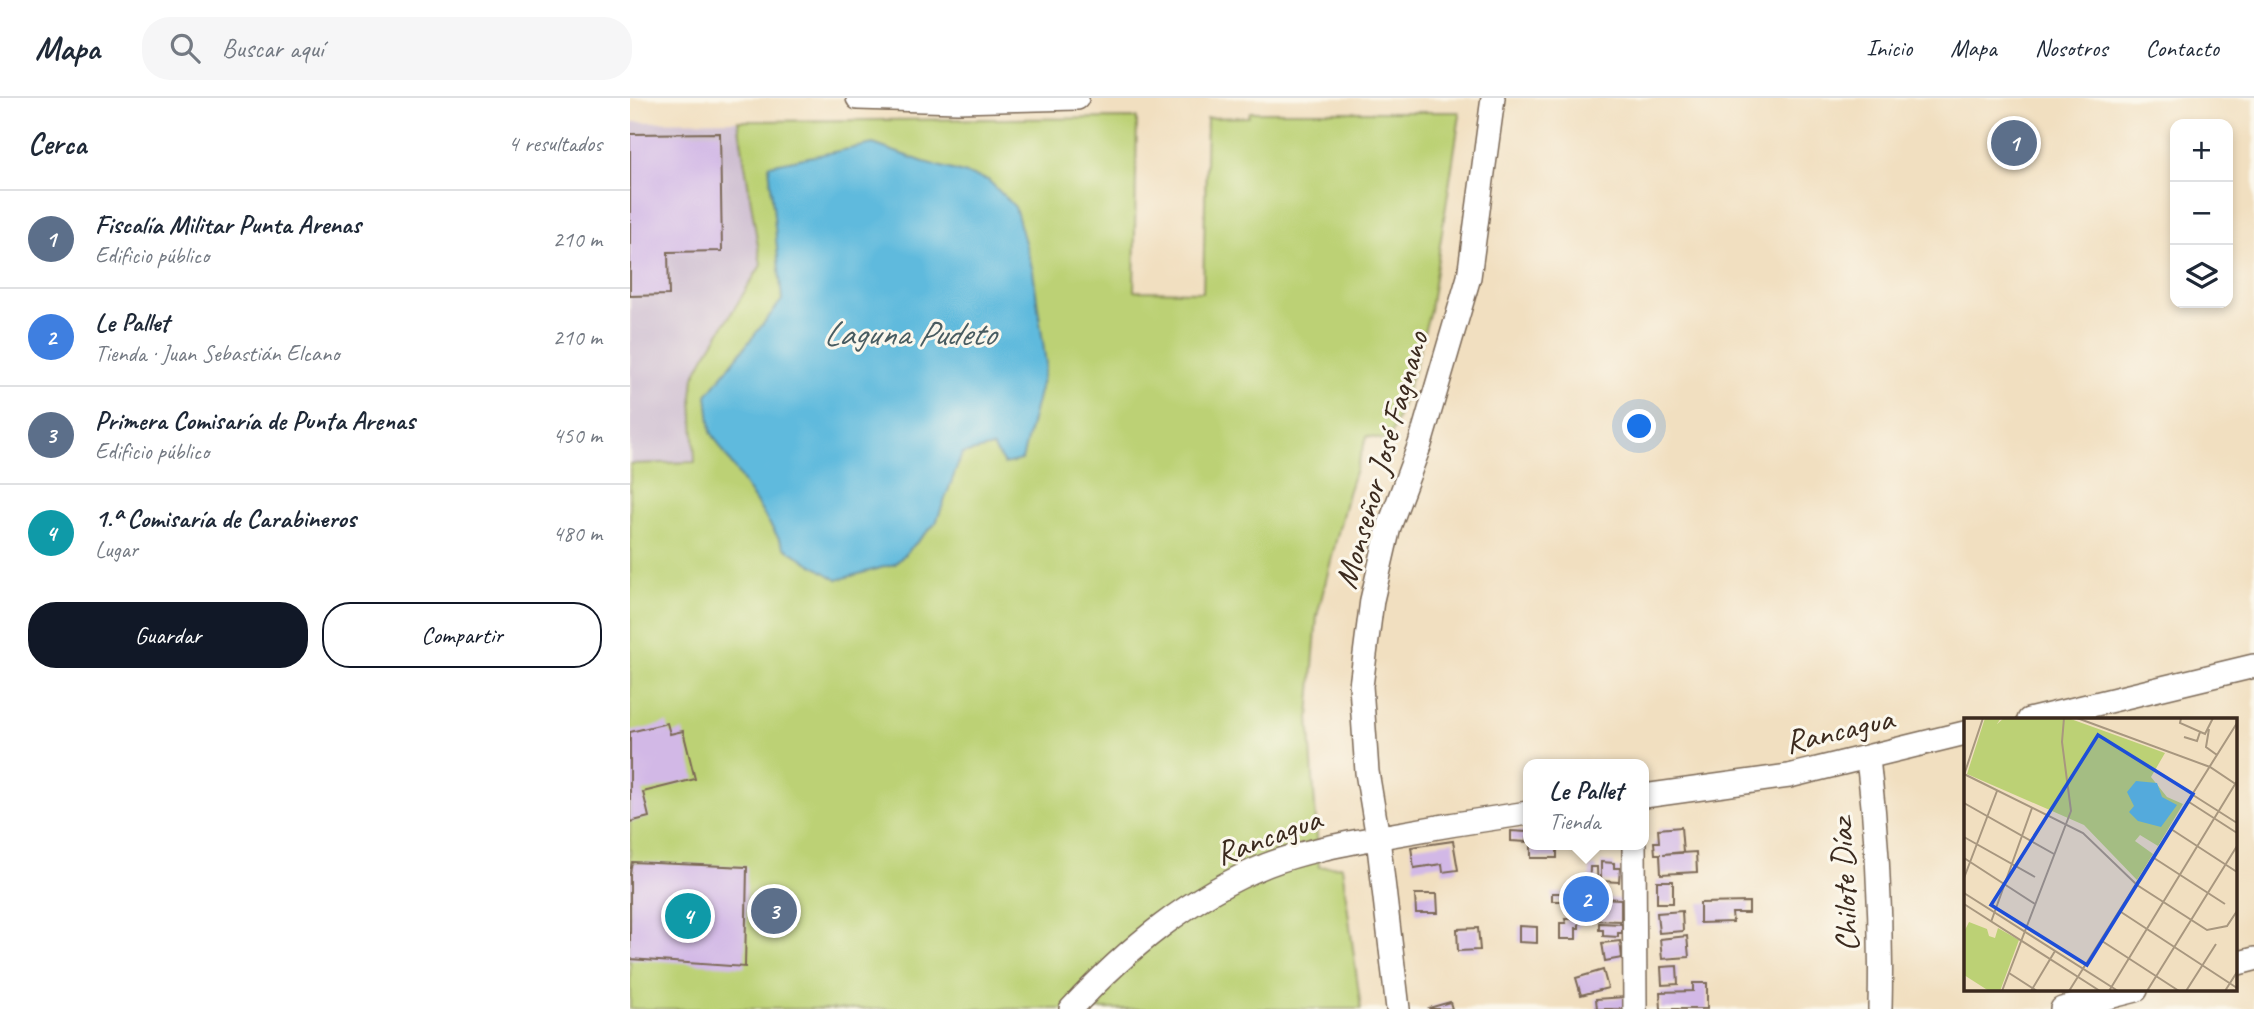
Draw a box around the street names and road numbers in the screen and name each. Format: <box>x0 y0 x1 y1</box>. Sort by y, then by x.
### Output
street label: Monseñor José Fagnano <box>1324 326 1438 593</box>
street label: Rancagua <box>1781 697 1900 763</box>
street label: Rancagua <box>1209 797 1329 875</box>
street label: Chilote Díaz <box>1819 813 1868 953</box>

